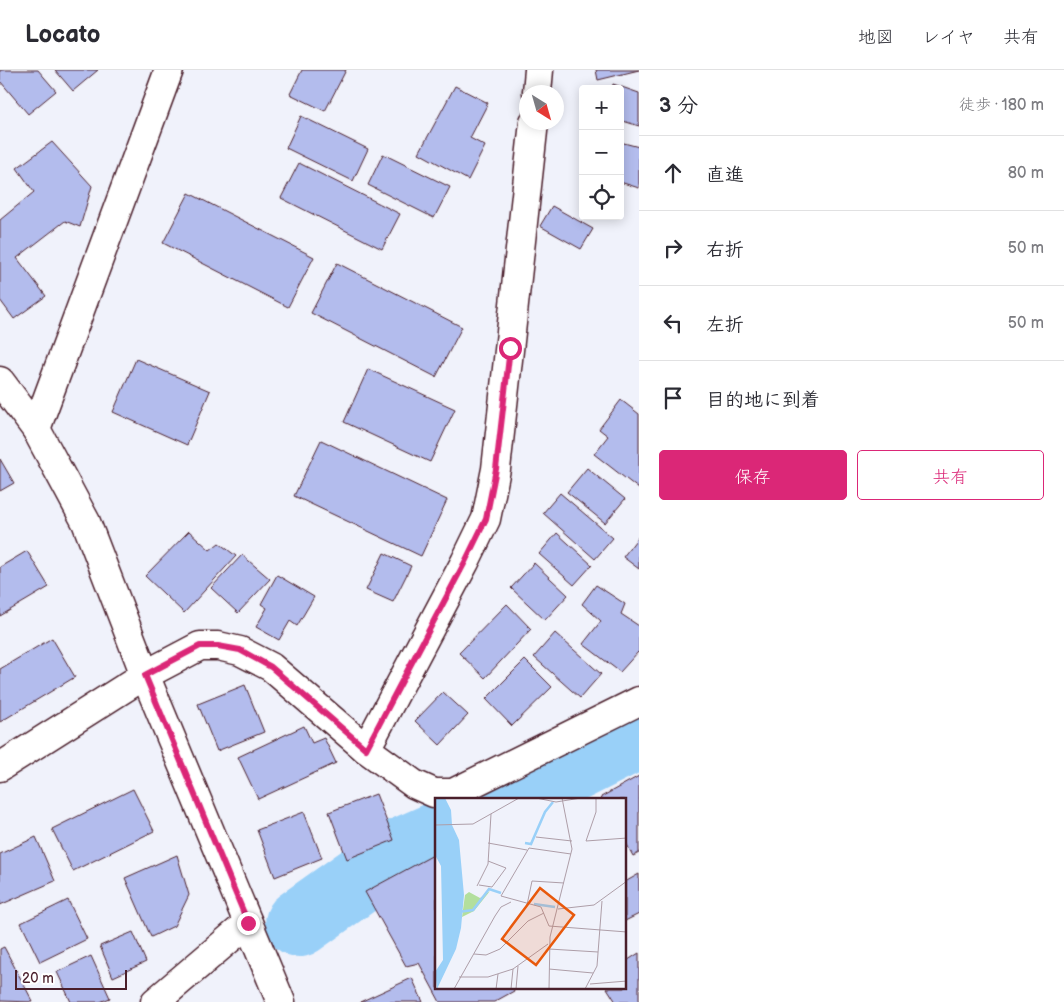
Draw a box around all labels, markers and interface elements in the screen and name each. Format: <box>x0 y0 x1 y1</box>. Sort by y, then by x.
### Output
text: Locato <box>25 20 100 49</box>
text: 地図 <box>858 27 894 48</box>
text: レイヤ <box>922 27 975 48</box>
text: 共有 <box>1003 27 1039 48</box>
north arrow <box>519 85 564 130</box>
map controls <box>579 85 624 220</box>
button: + <box>579 85 624 130</box>
text: 3 分 <box>659 93 698 118</box>
text: 徒歩 · 180 m <box>959 96 1044 115</box>
button: − <box>579 130 624 175</box>
icon: ahead <box>659 159 687 187</box>
text: 直進 <box>706 164 744 187</box>
text: 80 m <box>1008 164 1044 183</box>
button: locate <box>579 175 624 220</box>
icon: right <box>659 234 687 262</box>
text: 右折 <box>706 239 744 262</box>
text: 50 m <box>1008 239 1044 258</box>
icon: left <box>659 309 687 337</box>
text: 左折 <box>706 314 744 337</box>
text: 50 m <box>1008 314 1044 333</box>
route start <box>499 337 522 360</box>
icon: arrive <box>659 384 687 412</box>
text: 目的地に到着 <box>706 389 820 412</box>
button: 保存 <box>659 450 847 500</box>
button: 共有 <box>857 450 1044 500</box>
inset map <box>435 798 626 990</box>
route end <box>237 912 260 935</box>
scale bar <box>15 967 128 990</box>
text: 20 m <box>22 970 54 987</box>

